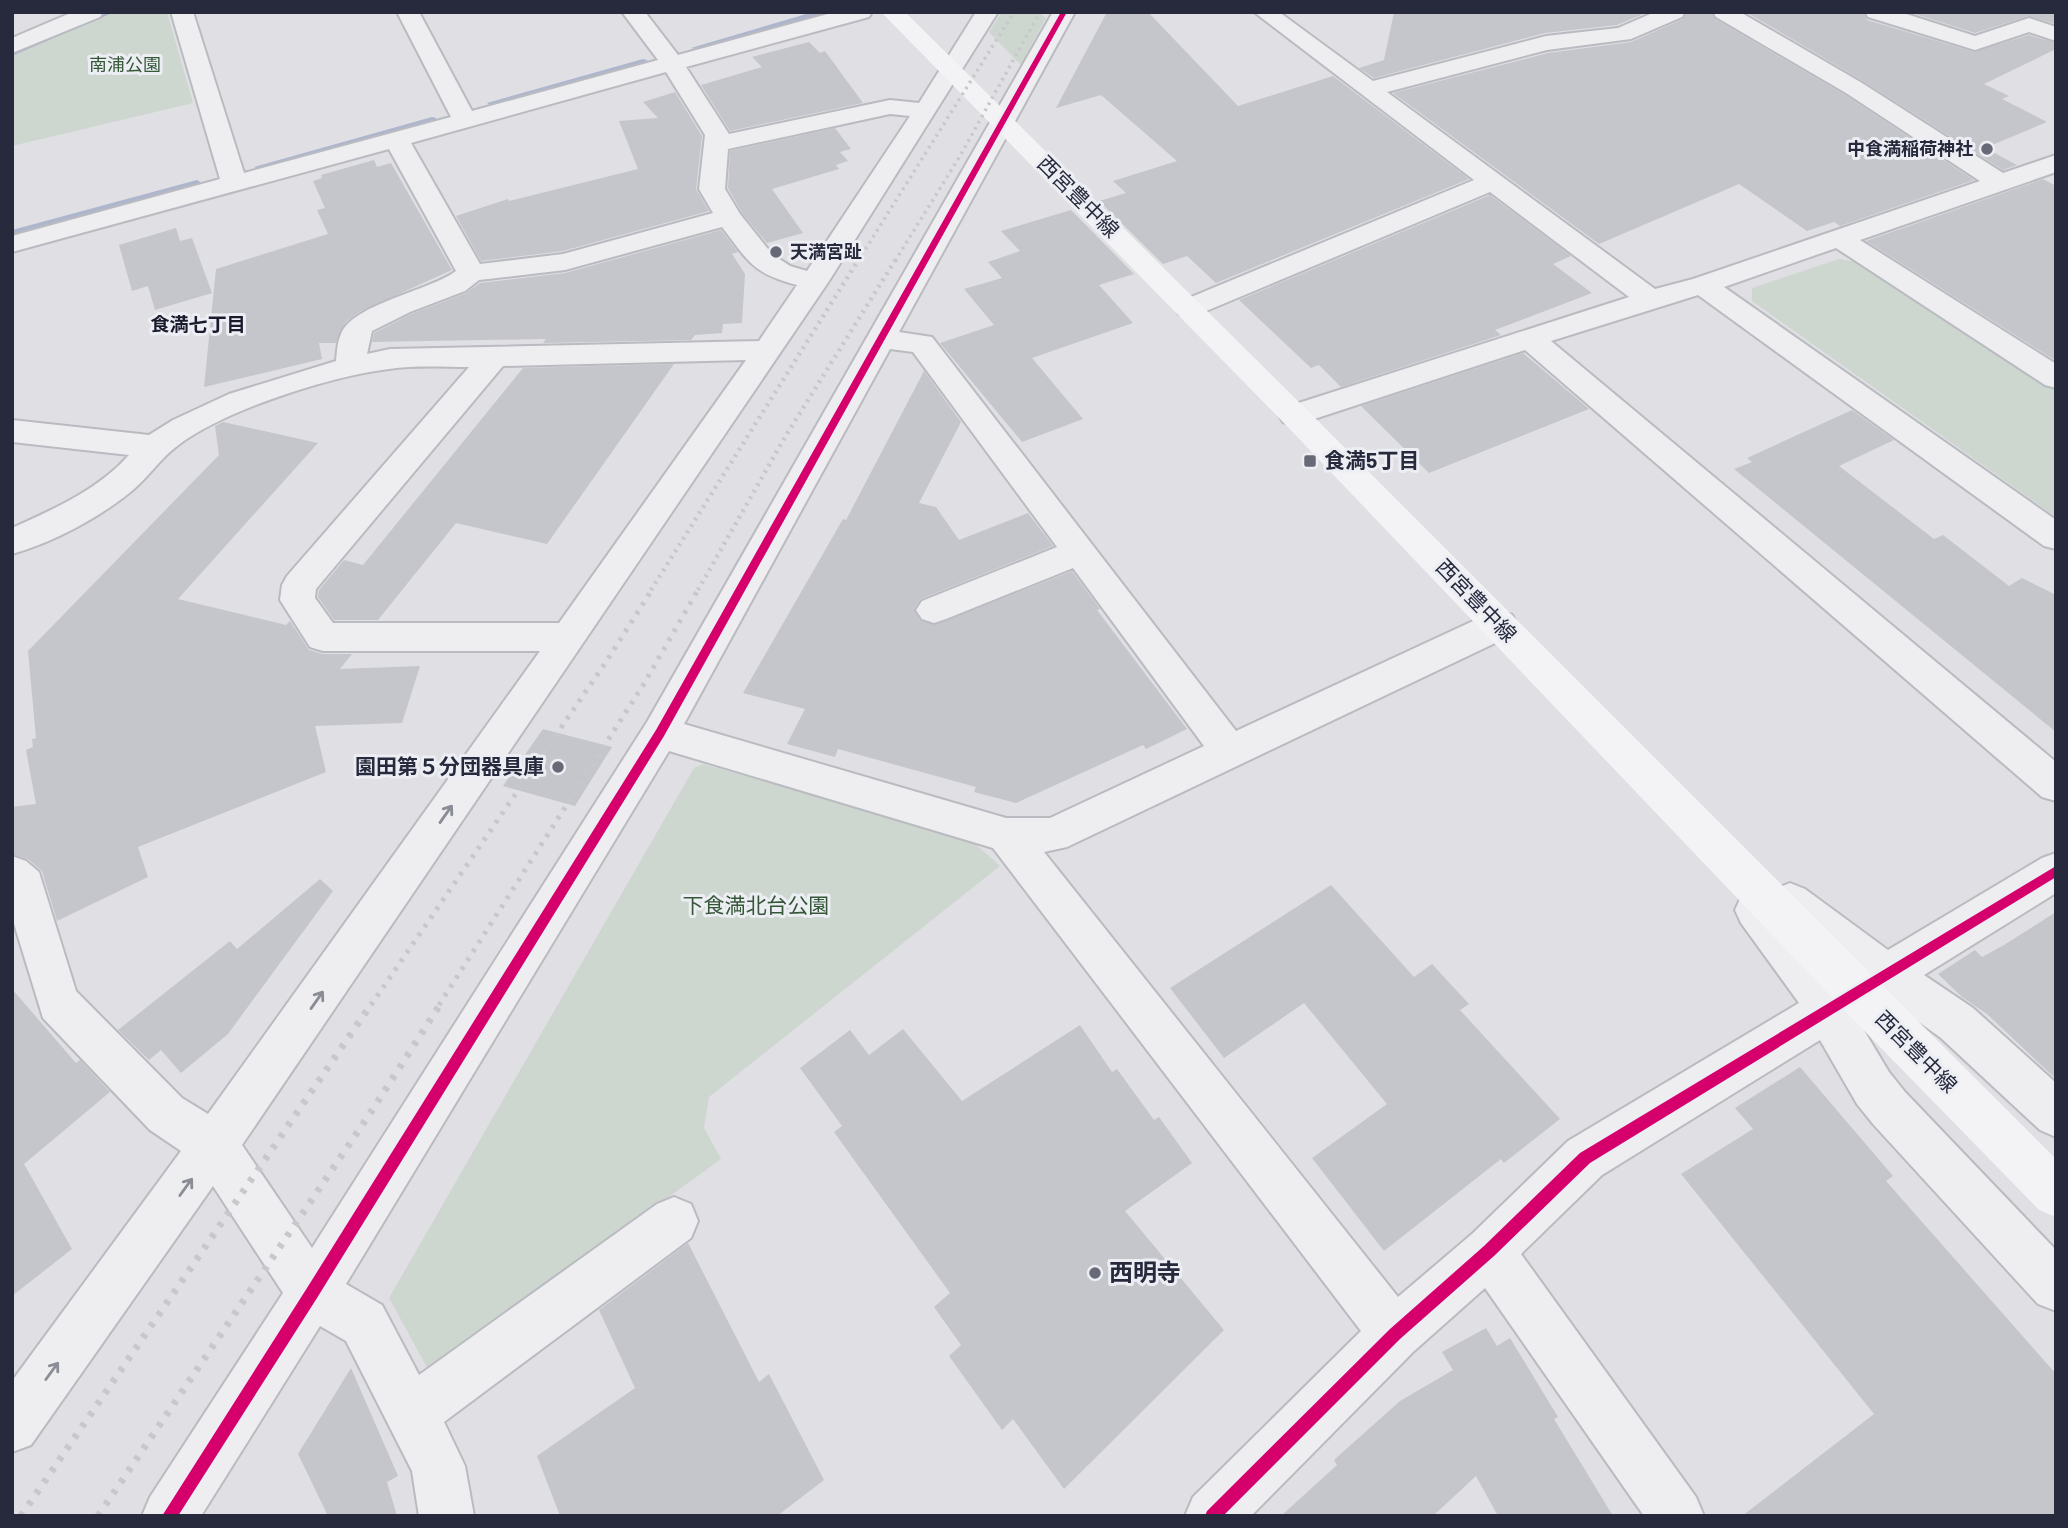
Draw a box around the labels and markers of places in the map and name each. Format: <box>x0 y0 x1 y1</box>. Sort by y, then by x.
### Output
place label: 中食満稲荷神社 <box>1847 137 1973 159</box>
marker: 中食満稲荷神社 <box>1979 141 1995 157</box>
place label: 天満宮趾 <box>790 240 862 262</box>
marker: 天満宮趾 <box>768 244 784 260</box>
place label: 食満5丁目 <box>1324 447 1419 472</box>
marker: 食満5丁目 <box>1302 453 1318 469</box>
place label: 園田第５分団器具庫 <box>355 753 544 778</box>
marker: 園田第５分団器具庫 <box>550 759 566 775</box>
place label: 西明寺 <box>1109 1257 1181 1286</box>
marker: 西明寺 <box>1087 1265 1103 1281</box>

